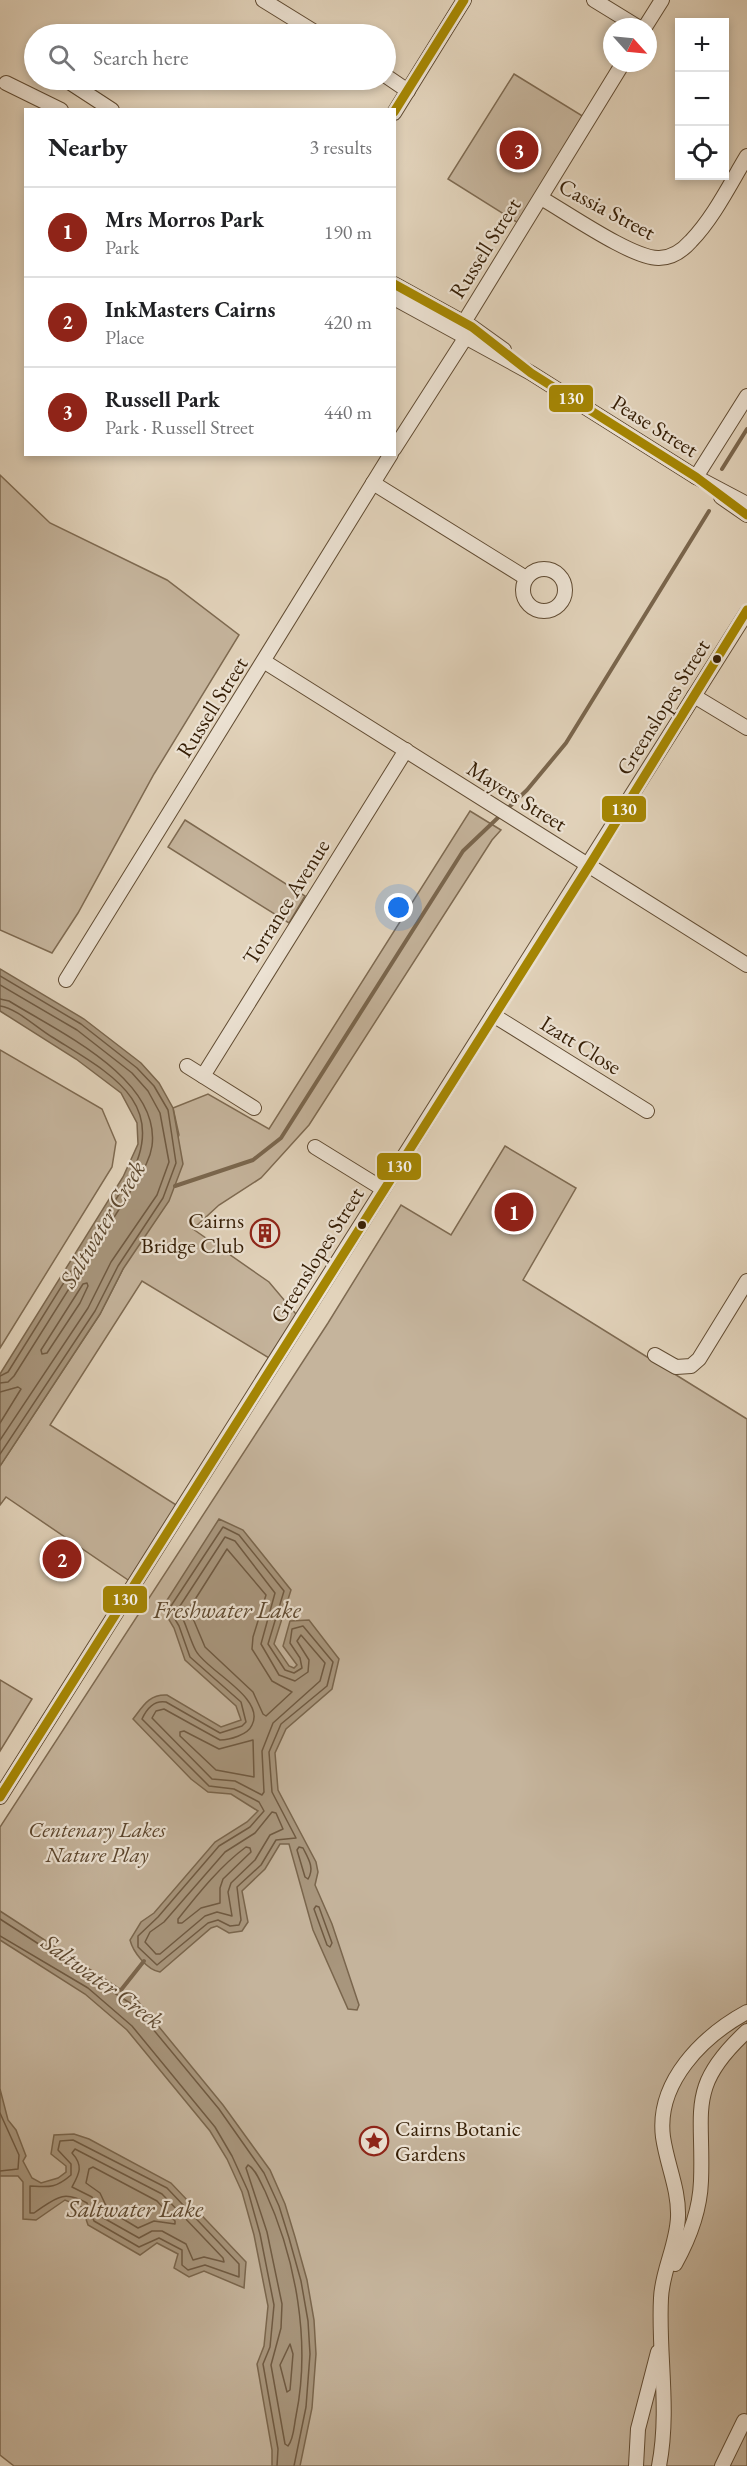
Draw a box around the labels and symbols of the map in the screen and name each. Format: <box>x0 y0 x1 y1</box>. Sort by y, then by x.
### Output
north arrow <box>603 18 657 72</box>
pin: 3 <box>500 128 538 172</box>
street label: Cassia Street <box>554 171 660 247</box>
street label: Russell Street <box>443 192 527 304</box>
line badge: 130 <box>548 384 594 413</box>
text: 130 <box>558 388 584 409</box>
street label: Pease Street <box>606 388 704 464</box>
street label: Greenslopes Street <box>610 633 716 780</box>
street label: Russell Street <box>170 651 254 763</box>
unlabelled marker <box>711 653 723 665</box>
street label: Mayers Street <box>461 754 573 838</box>
line badge: 130 <box>601 795 647 823</box>
text: 130 <box>611 799 637 820</box>
street label: Torrance Avenue <box>236 833 336 970</box>
your location <box>384 893 413 922</box>
street label: Izatt Close <box>535 1009 627 1081</box>
line badge: 130 <box>376 1152 422 1181</box>
water label: Saltwater Creek <box>51 1155 152 1294</box>
text: 130 <box>386 1156 412 1177</box>
street label: Greenslopes Street <box>264 1181 370 1328</box>
pin: 1 <box>494 1190 534 1234</box>
place label: Cairns Bridge Club <box>141 1206 244 1260</box>
building icon: Cairns Bridge Club <box>249 1217 281 1249</box>
unlabelled marker <box>356 1219 368 1231</box>
pin: 2 <box>42 1536 82 1582</box>
line badge: 130 <box>102 1585 148 1614</box>
text: 130 <box>112 1589 138 1610</box>
water label: Freshwater Lake <box>152 1594 302 1625</box>
park label: Centenary Lakes Nature Play <box>28 1815 167 1869</box>
water label: Saltwater Creek <box>35 1926 170 2036</box>
place label: Cairns Botanic Gardens <box>395 2114 521 2168</box>
place icon: Cairns Botanic Gardens <box>358 2125 390 2157</box>
water label: Saltwater Lake <box>66 2193 204 2224</box>

